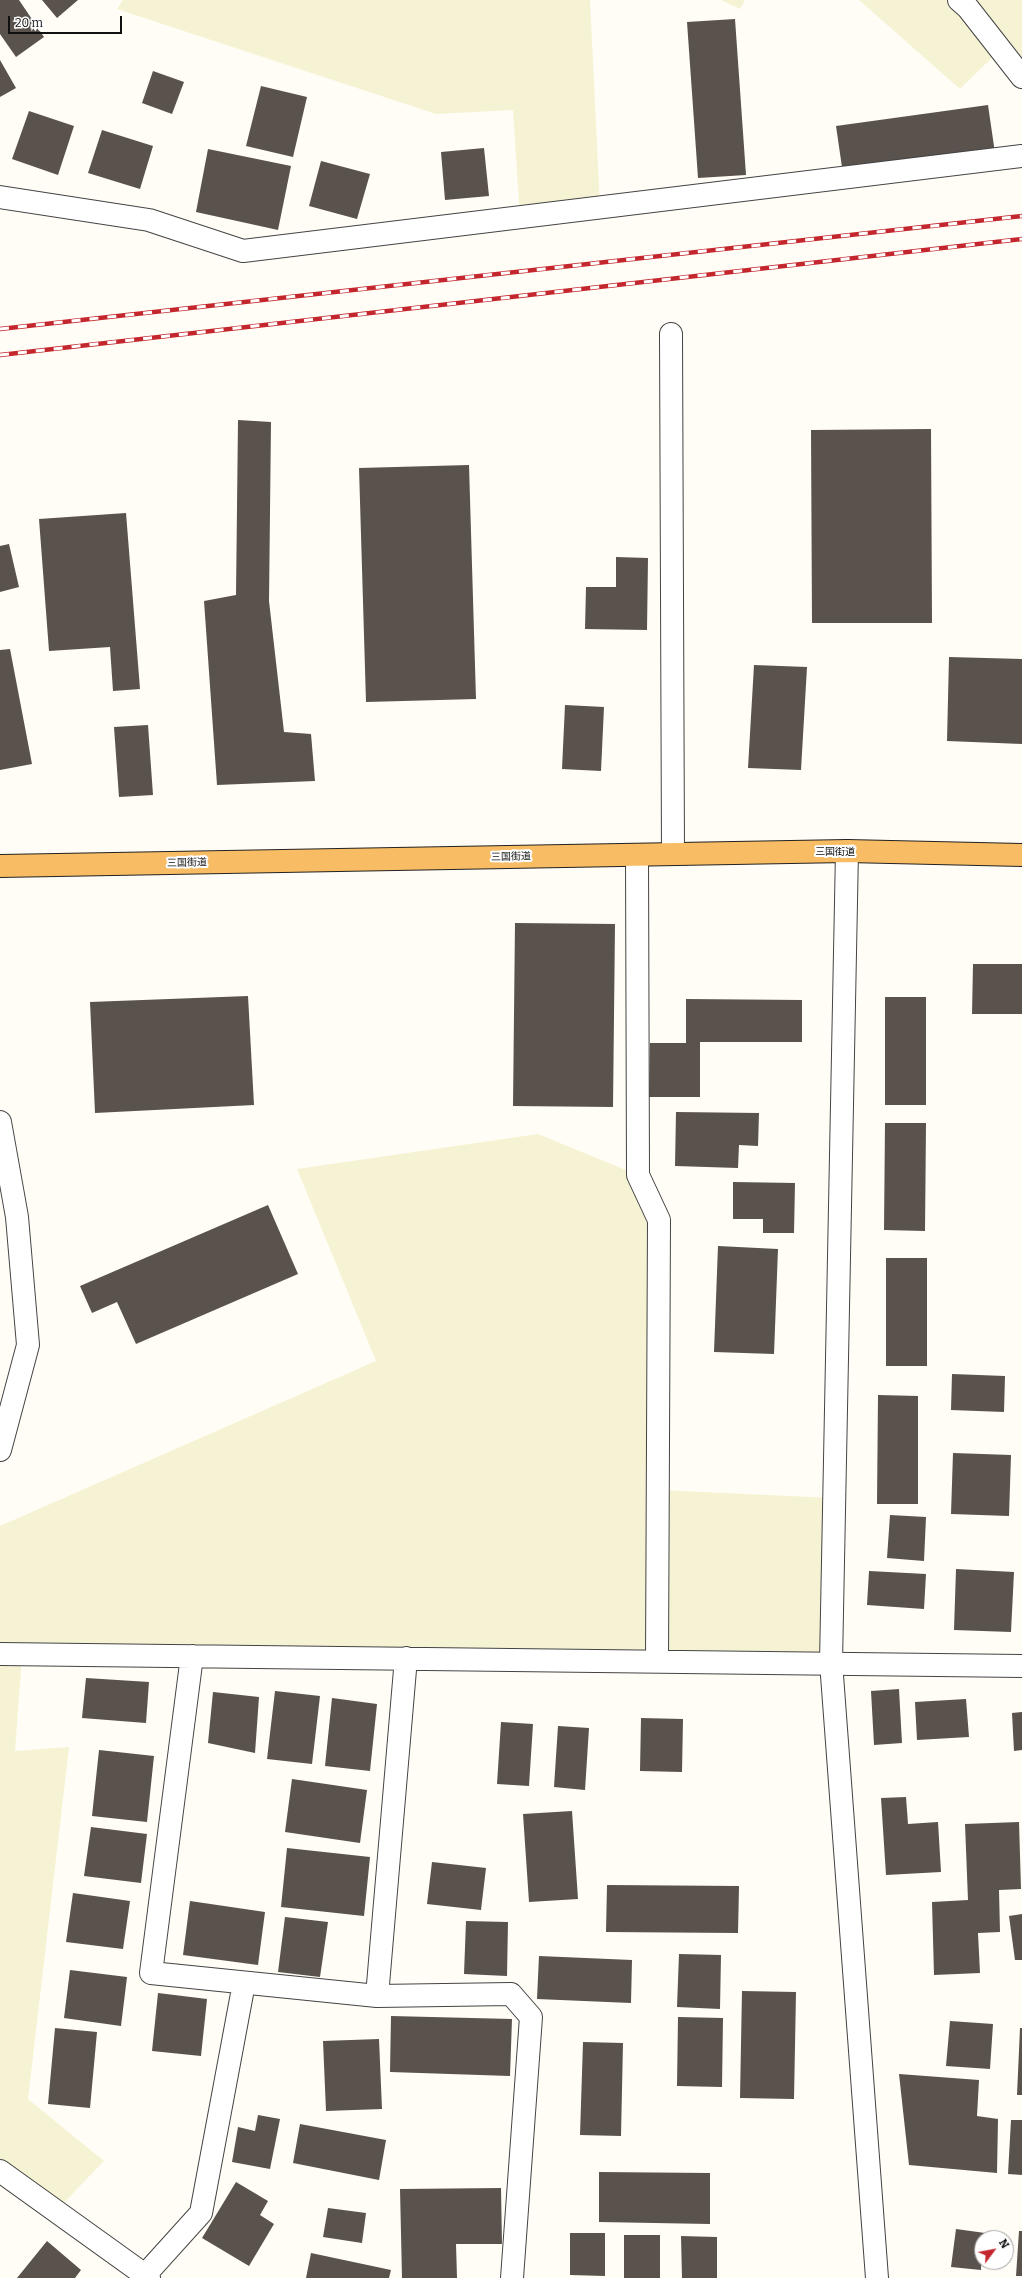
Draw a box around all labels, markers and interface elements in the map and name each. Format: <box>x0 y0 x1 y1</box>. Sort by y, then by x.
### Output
scale bar <box>10 8 124 34</box>
text: 20 m <box>15 16 43 30</box>
street label: 三国街道 <box>815 846 855 858</box>
street label: 三国街道 <box>491 851 531 863</box>
street label: 三国街道 <box>167 857 207 869</box>
north arrow <box>974 2230 1014 2270</box>
text: N <box>996 2237 1012 2251</box>

